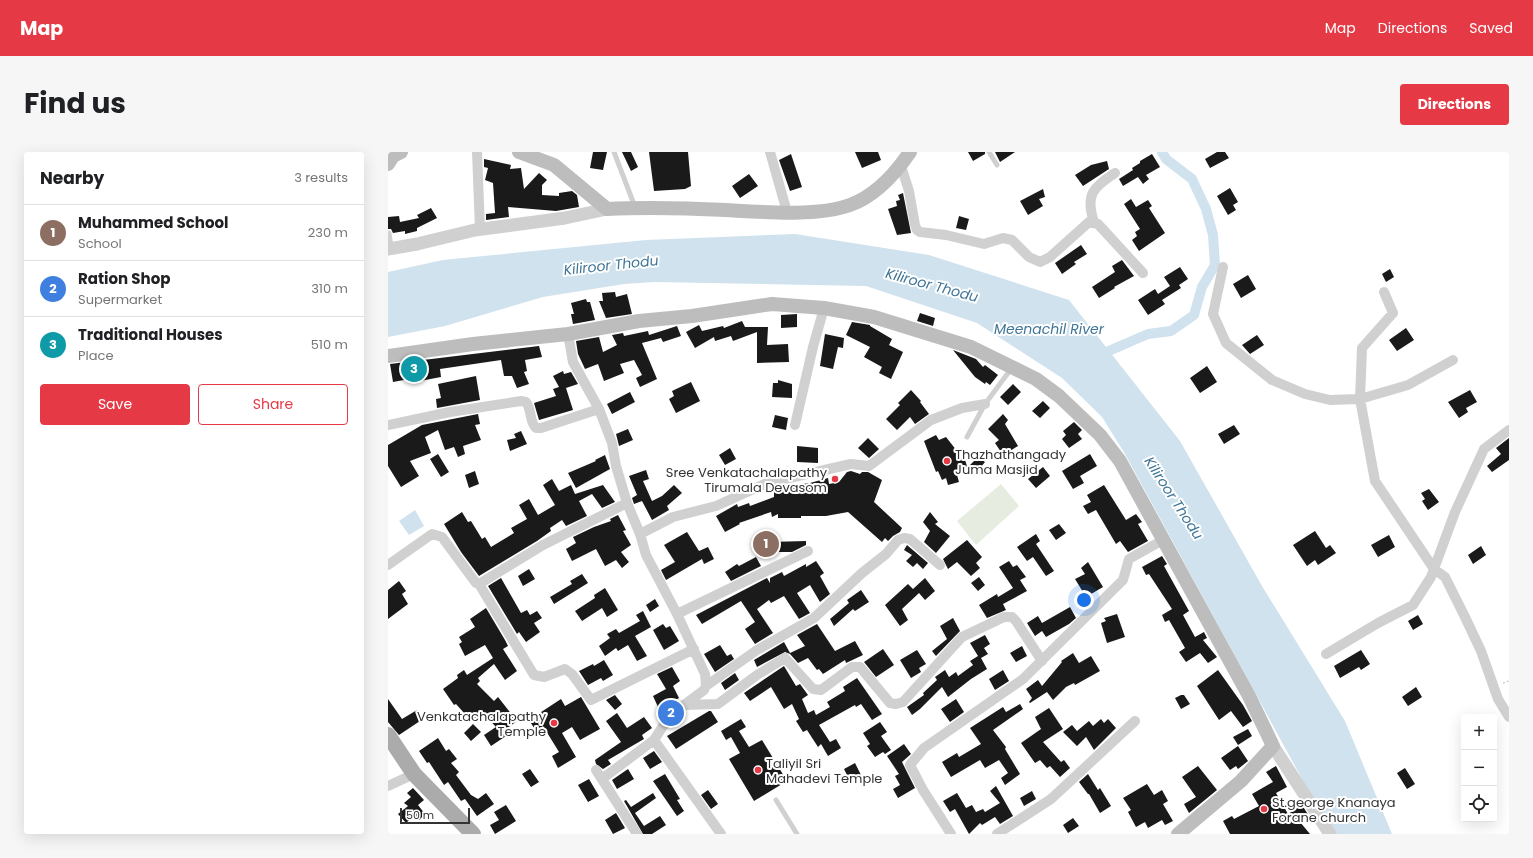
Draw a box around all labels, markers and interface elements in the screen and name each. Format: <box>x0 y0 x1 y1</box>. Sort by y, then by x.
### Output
text: Map <box>20 15 63 42</box>
text: Map <box>1325 18 1356 38</box>
text: Directions <box>1378 18 1447 38</box>
text: Saved <box>1469 18 1513 38</box>
text: Find us <box>24 84 126 123</box>
button: Directions <box>1400 84 1509 125</box>
text: Nearby <box>40 166 104 190</box>
text: 3 results <box>294 168 348 187</box>
text: Muhammed School <box>78 212 229 233</box>
text: 1 <box>51 223 55 242</box>
text: 230 m <box>308 223 348 242</box>
text: School <box>78 234 122 253</box>
water label: Kiliroor Thodu <box>563 250 659 280</box>
water label: Kiliroor Thodu <box>883 263 981 307</box>
text: Ration Shop <box>78 268 170 289</box>
text: 2 <box>49 279 57 298</box>
text: 310 m <box>311 279 348 298</box>
text: Supermarket <box>78 290 162 309</box>
water label: Meenachil River <box>994 319 1105 339</box>
text: Traditional Houses <box>78 324 223 345</box>
text: 3 <box>49 335 57 354</box>
text: 510 m <box>311 335 348 354</box>
text: Place <box>78 346 113 365</box>
pin: 3 <box>401 354 427 384</box>
button: Save <box>40 384 190 425</box>
button: Share <box>198 384 348 425</box>
place label: Thazhathangady Juma Masjid <box>955 445 1067 479</box>
water label: Kiliroor Thodu <box>1140 453 1208 543</box>
marker: Thazhathangady Juma Masjid <box>942 456 952 466</box>
place label: Sree Venkatachalapathy Tirumala Devasom <box>666 463 828 497</box>
marker: Sree Venkatachalapathy Tirumala Devasom <box>830 474 840 484</box>
pin: 1 <box>753 529 779 559</box>
your location <box>1074 590 1094 610</box>
pin: 2 <box>658 698 684 728</box>
place label: Venkatachalapathy Temple <box>417 707 547 741</box>
map controls <box>1461 714 1497 822</box>
button: + <box>1461 714 1497 750</box>
marker: Venkatachalapathy Temple <box>549 718 559 728</box>
button: − <box>1461 750 1497 786</box>
place label: Taliyil Sri Mahadevi Temple <box>766 754 882 788</box>
marker: Taliyil Sri Mahadevi Temple <box>753 765 763 775</box>
button: locate <box>1461 786 1497 822</box>
place label: St.george Knanaya Forane church <box>1272 793 1396 827</box>
marker: St.george Knanaya Forane church <box>1259 804 1269 814</box>
scale bar <box>400 806 470 825</box>
text: 50 m <box>406 807 434 823</box>

